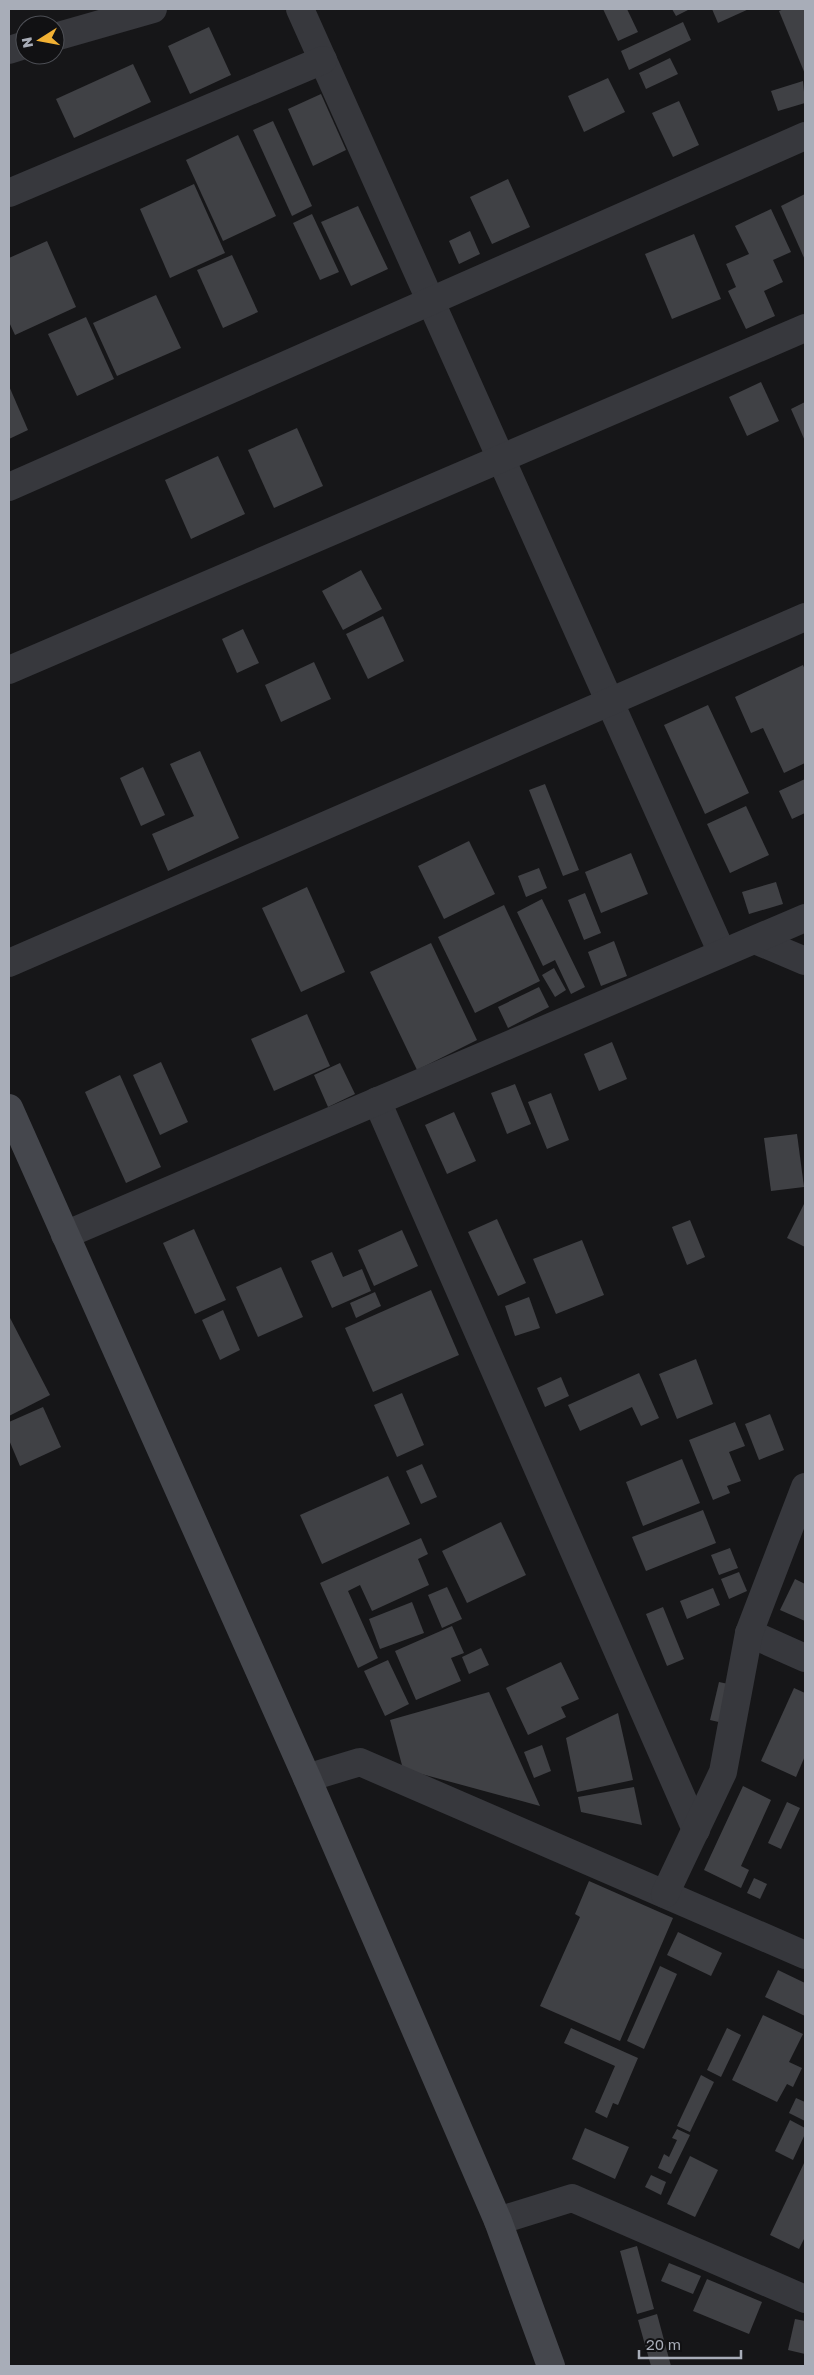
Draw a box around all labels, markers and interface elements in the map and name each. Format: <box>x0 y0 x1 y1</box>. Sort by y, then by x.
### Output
north arrow <box>15 15 65 65</box>
text: N <box>17 36 36 49</box>
scale bar <box>639 2328 742 2360</box>
text: 20 m <box>646 2335 681 2353</box>

